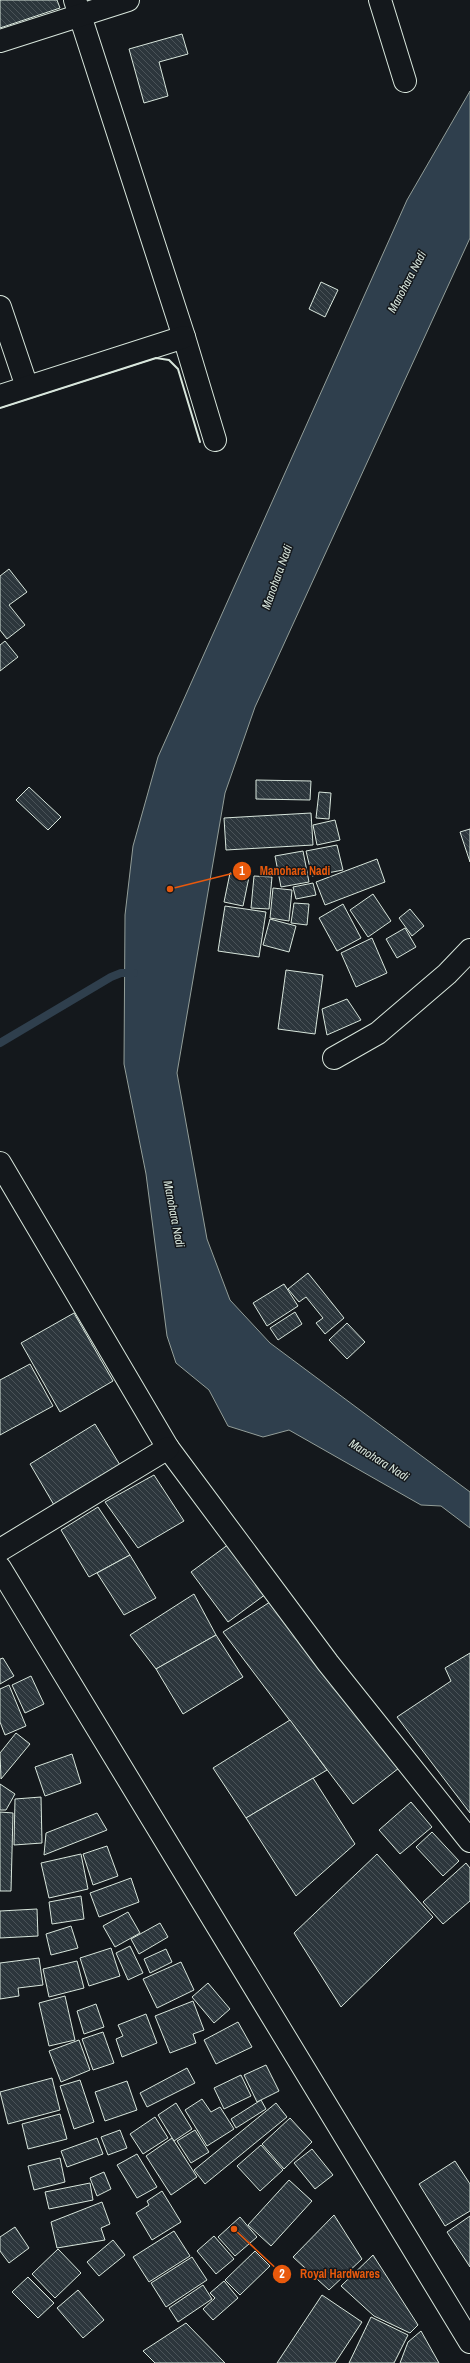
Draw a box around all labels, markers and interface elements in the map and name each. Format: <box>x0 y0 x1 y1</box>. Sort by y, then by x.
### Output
water label: Manohara Nadi <box>384 248 430 316</box>
water label: Manohara Nadi <box>258 542 296 612</box>
callout: Manohara Nadi <box>232 859 338 883</box>
text: 1 <box>239 863 245 879</box>
text: Manohara Nadi <box>260 863 331 879</box>
water label: Manohara Nadi <box>160 1179 188 1249</box>
water label: Manohara Nadi <box>346 1435 412 1485</box>
callout: Royal Hardwares <box>272 2262 388 2286</box>
text: 2 <box>279 2266 285 2282</box>
text: Royal Hardwares <box>300 2266 380 2282</box>

